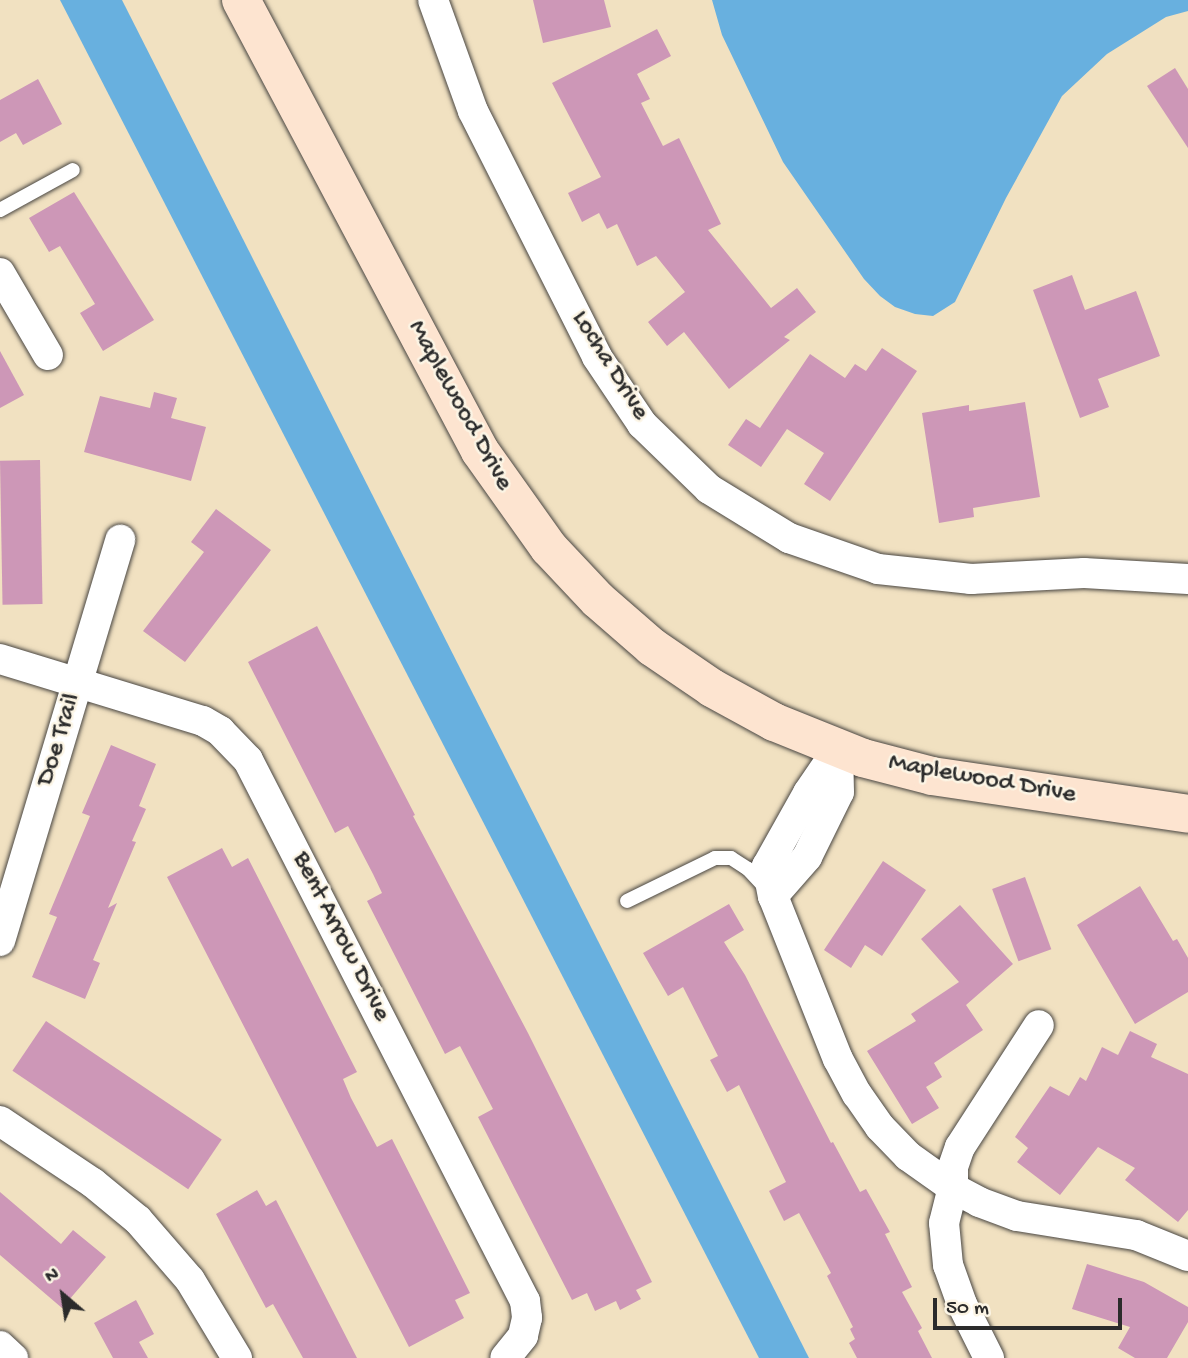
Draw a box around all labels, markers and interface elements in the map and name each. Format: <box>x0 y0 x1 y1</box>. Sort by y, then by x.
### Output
street label: Locha Drive <box>563 306 655 426</box>
street label: Maplewood Drive <box>399 316 519 496</box>
street label: Doe Trail <box>31 690 89 790</box>
street label: Maplewood Drive <box>886 748 1078 812</box>
street label: Bent Arrow Drive <box>284 847 396 1027</box>
north arrow <box>28 1260 98 1330</box>
text: N <box>42 1263 64 1289</box>
scale bar <box>936 1284 1125 1328</box>
text: 50 m <box>946 1297 989 1322</box>

